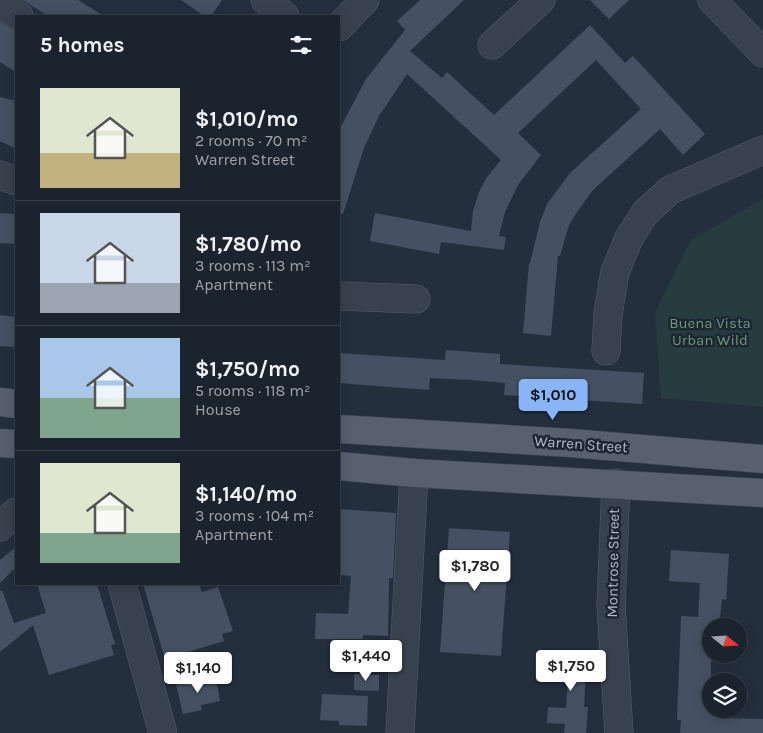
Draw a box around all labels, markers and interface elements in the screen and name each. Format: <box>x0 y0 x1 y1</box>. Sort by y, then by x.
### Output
icon: filters <box>287 31 315 59</box>
text: 5 homes <box>40 33 125 57</box>
text: $1,010/mo <box>195 107 298 131</box>
icon: home <box>80 108 140 168</box>
text: 2 rooms · 70 m² <box>195 131 307 150</box>
text: Warren Street <box>195 150 295 169</box>
text: $1,780/mo <box>195 232 301 256</box>
icon: home <box>80 233 140 293</box>
text: 3 rooms · 113 m² <box>195 256 311 275</box>
text: Apartment <box>195 275 273 294</box>
park label: Buena Vista Urban Wild <box>669 314 751 349</box>
text: $1,750/mo <box>195 357 300 381</box>
icon: home <box>80 358 140 418</box>
pin: $1,010 <box>512 378 594 421</box>
text: 5 rooms · 118 m² <box>195 381 311 400</box>
text: $1,010 <box>530 385 576 404</box>
text: House <box>195 400 241 419</box>
street label: Warren Street <box>534 432 629 456</box>
text: $1,140/mo <box>195 482 297 506</box>
icon: home <box>80 483 140 543</box>
text: 3 rooms · 104 m² <box>195 506 314 525</box>
street label: Montrose Street <box>603 508 623 618</box>
text: Apartment <box>195 525 273 544</box>
pin: $1,780 <box>434 550 516 592</box>
text: $1,780 <box>450 556 500 575</box>
north arrow <box>702 618 748 662</box>
map controls <box>702 618 747 718</box>
pin: $1,440 <box>325 640 407 682</box>
text: $1,440 <box>341 646 391 665</box>
pin: $1,750 <box>530 650 612 692</box>
pin: $1,140 <box>157 652 239 694</box>
text: $1,750 <box>547 656 595 675</box>
text: $1,140 <box>175 658 221 677</box>
button: layers <box>702 673 747 718</box>

